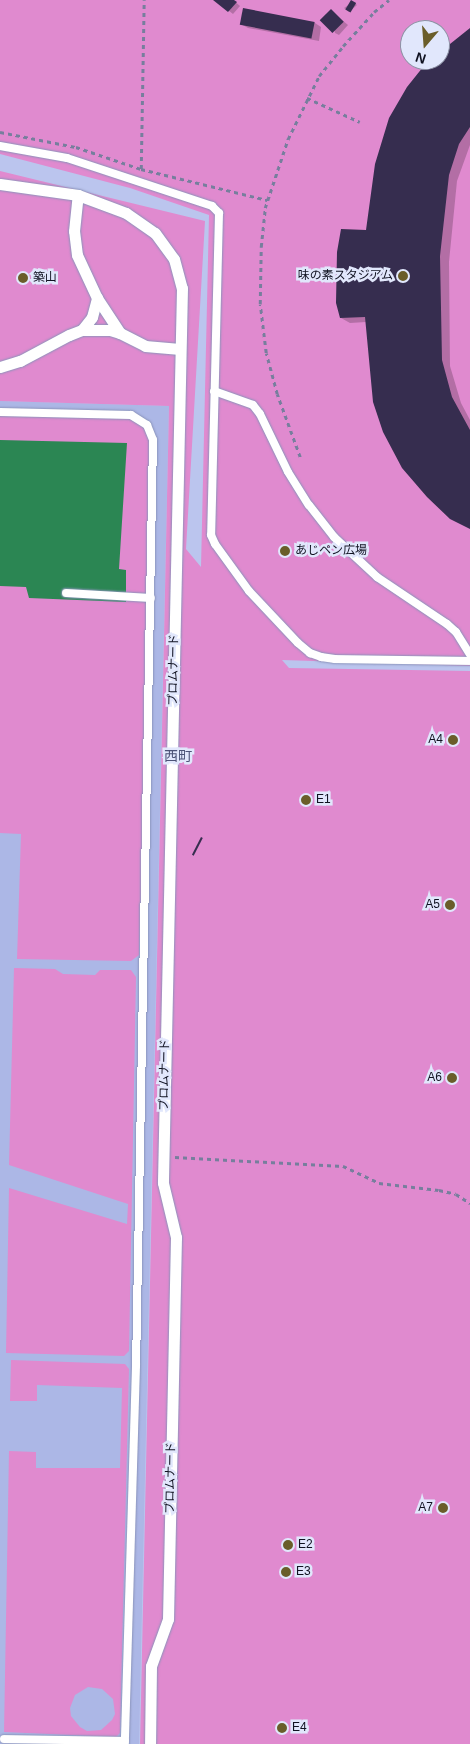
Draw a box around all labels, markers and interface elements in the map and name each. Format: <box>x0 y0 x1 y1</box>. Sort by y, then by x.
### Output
north arrow <box>400 20 450 70</box>
text: N <box>413 49 428 67</box>
place label: 味の素スタジアム <box>297 269 393 283</box>
marker: 味の素スタジアム <box>397 270 409 282</box>
place label: 築山 <box>33 271 57 285</box>
marker: 築山 <box>17 272 29 284</box>
place label: あじペン広場 <box>295 544 367 558</box>
marker: あじペン広場 <box>279 545 291 557</box>
street label: プロムナード <box>166 634 182 706</box>
place label: A4 <box>428 733 443 747</box>
marker: A4 <box>447 734 459 746</box>
district label: 西町 <box>164 748 192 764</box>
place label: E1 <box>316 793 331 807</box>
marker: E1 <box>300 794 312 806</box>
place label: A5 <box>425 898 440 912</box>
marker: A5 <box>444 899 456 911</box>
street label: プロムナード <box>157 1039 173 1111</box>
place label: A6 <box>427 1071 442 1085</box>
marker: A6 <box>446 1072 458 1084</box>
street label: プロムナード <box>163 1442 179 1514</box>
place label: A7 <box>418 1501 433 1515</box>
marker: A7 <box>437 1502 449 1514</box>
place label: E2 <box>298 1538 313 1552</box>
marker: E2 <box>282 1539 294 1551</box>
place label: E3 <box>296 1565 311 1579</box>
marker: E3 <box>280 1566 292 1578</box>
place label: E4 <box>292 1721 307 1735</box>
marker: E4 <box>276 1722 288 1734</box>

